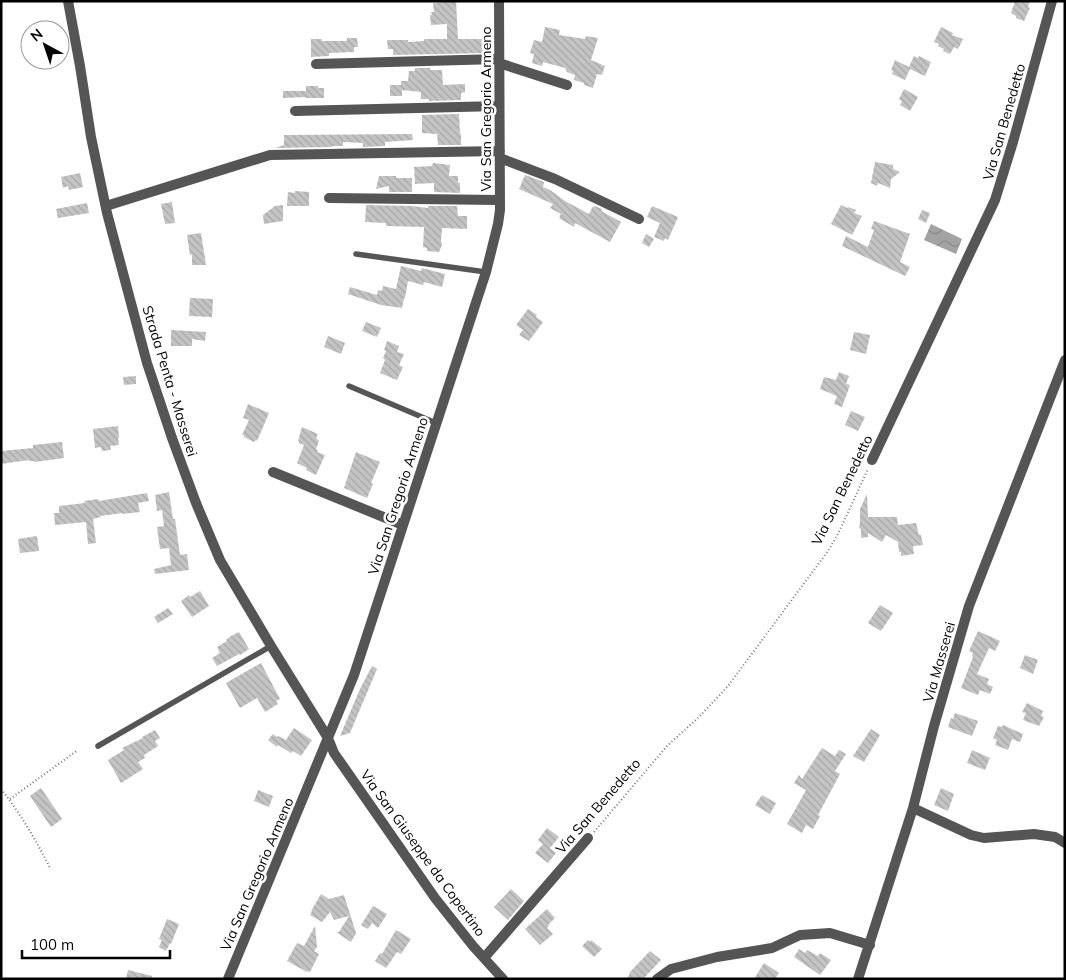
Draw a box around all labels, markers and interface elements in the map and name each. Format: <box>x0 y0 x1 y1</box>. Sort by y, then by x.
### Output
north arrow <box>20 20 70 70</box>
text: N <box>27 25 46 45</box>
street label: Via San Gregorio Armeno <box>477 27 495 191</box>
street label: Via San Benedetto <box>979 62 1029 182</box>
street label: Strada Penta - Masserei <box>139 304 201 458</box>
street label: Via San Gregorio Armeno <box>364 415 432 577</box>
street label: Via San Benedetto <box>807 432 877 548</box>
street label: Via Masserei <box>919 620 959 704</box>
street label: Via San Benedetto <box>552 755 644 857</box>
street label: Via San Giuseppe da Copertino <box>356 766 490 940</box>
street label: Via San Gregorio Armeno <box>216 795 298 953</box>
scale bar <box>22 928 170 960</box>
text: 100 m <box>30 935 74 954</box>

